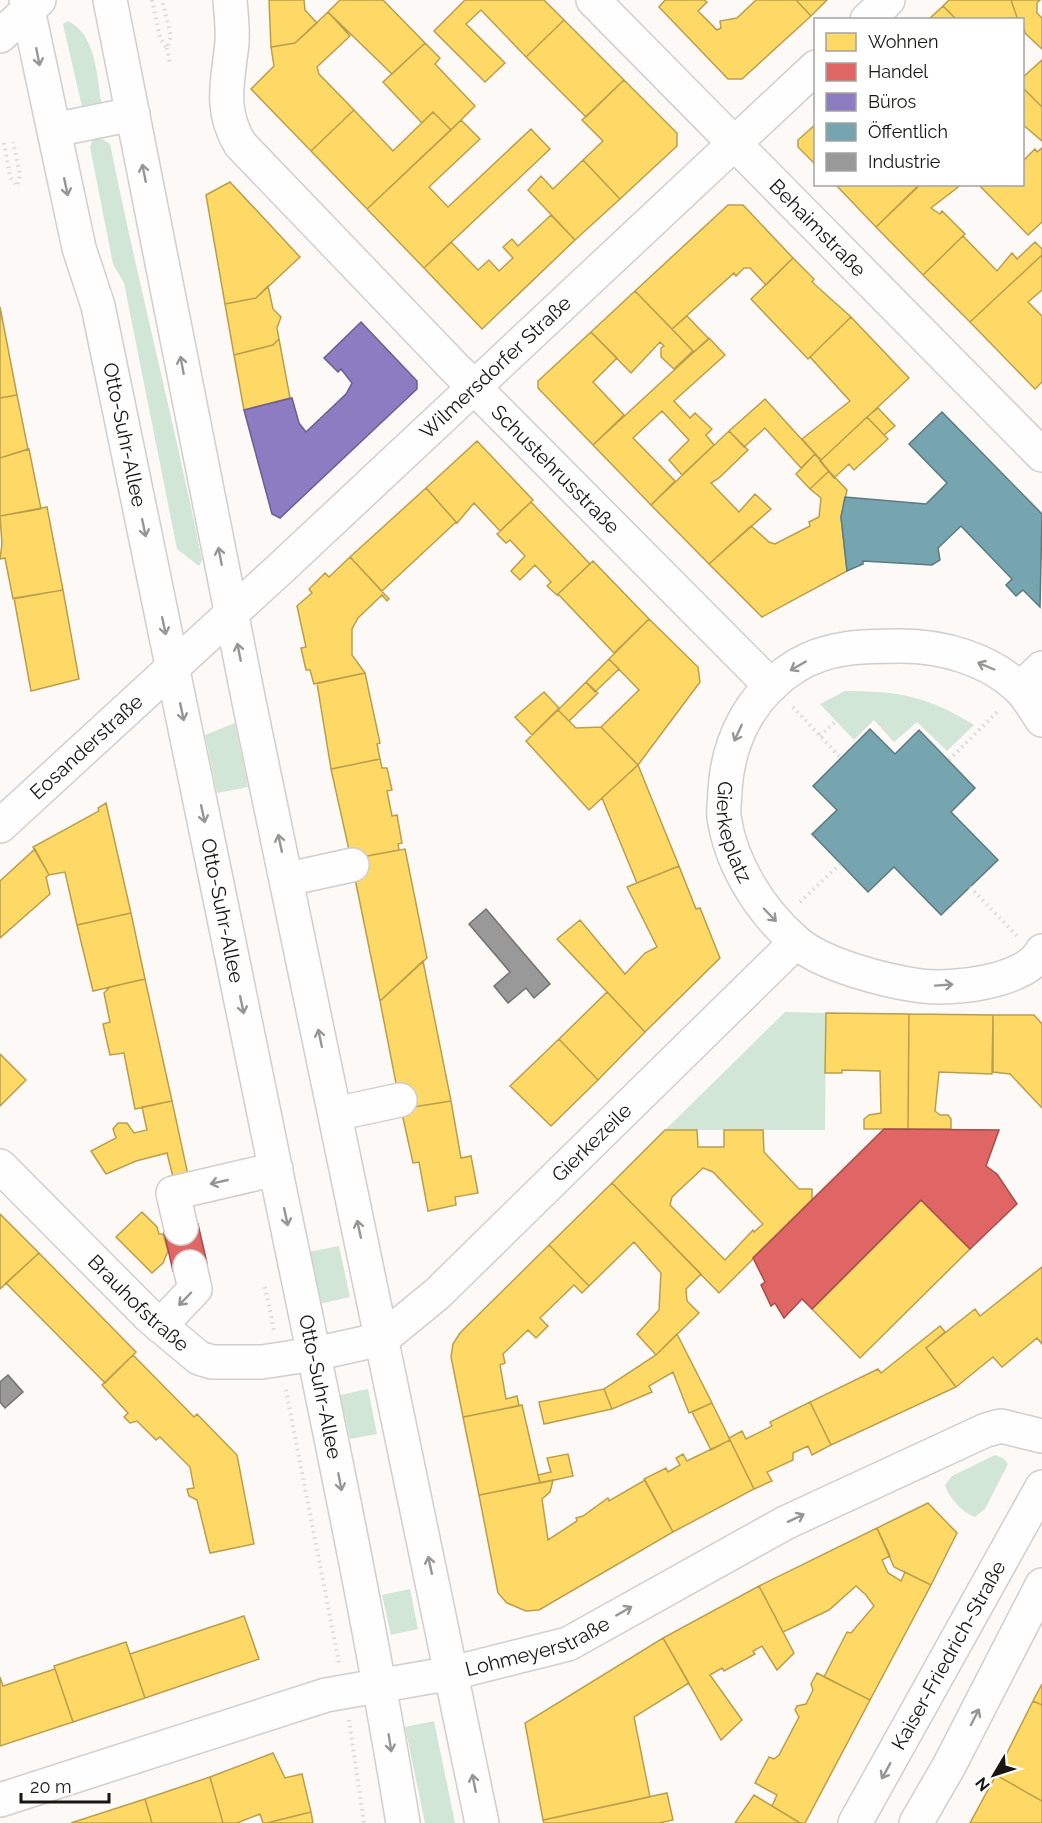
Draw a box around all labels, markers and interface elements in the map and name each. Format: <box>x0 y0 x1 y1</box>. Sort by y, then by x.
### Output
legend <box>814 18 1024 186</box>
text: Wohnen <box>868 31 938 52</box>
one-way arrow <box>33 47 44 67</box>
text: Handel <box>868 61 928 82</box>
text: Büros <box>868 91 916 112</box>
text: Öffentlich <box>868 121 948 142</box>
text: Industrie <box>868 151 941 172</box>
one-way arrow <box>138 164 149 183</box>
street label: Behaimstraße <box>764 174 871 282</box>
one-way arrow <box>61 177 72 197</box>
street label: Wilmersdorfer Straße <box>415 291 576 444</box>
one-way arrow <box>176 356 187 375</box>
street label: Otto-Suhr-Allee <box>98 360 151 509</box>
street label: Schustehrusstraße <box>486 400 625 539</box>
one-way arrow <box>139 518 150 537</box>
one-way arrow <box>214 547 225 567</box>
one-way arrow <box>159 615 170 635</box>
one-way arrow <box>233 643 244 662</box>
one-way arrow <box>790 660 807 672</box>
one-way arrow <box>978 660 996 671</box>
street label: Eosanderstraße <box>25 689 148 805</box>
one-way arrow <box>177 702 188 722</box>
one-way arrow <box>731 724 743 742</box>
street label: Gierkeplatz <box>712 780 757 887</box>
one-way arrow <box>198 804 209 823</box>
one-way arrow <box>274 833 285 853</box>
street label: Otto-Suhr-Allee <box>196 836 249 985</box>
one-way arrow <box>762 907 777 922</box>
one-way arrow <box>934 979 954 990</box>
one-way arrow <box>237 995 248 1014</box>
one-way arrow <box>314 1029 325 1048</box>
street label: Gierkezeile <box>547 1098 637 1187</box>
one-way arrow <box>209 1177 228 1189</box>
one-way arrow <box>280 1207 292 1226</box>
one-way arrow <box>353 1220 364 1239</box>
street label: Brauhofstraße <box>83 1250 194 1357</box>
one-way arrow <box>178 1292 192 1307</box>
street label: Otto-Suhr-Allee <box>294 1312 347 1461</box>
one-way arrow <box>335 1471 346 1491</box>
one-way arrow <box>786 1511 804 1523</box>
one-way arrow <box>424 1556 435 1575</box>
street label: Kaiser-Friedrich-Straße <box>886 1556 1011 1754</box>
one-way arrow <box>615 1605 632 1617</box>
street label: Lohmeyerstraße <box>463 1611 614 1681</box>
one-way arrow <box>969 1708 981 1726</box>
one-way arrow <box>384 1733 395 1753</box>
north arrow <box>964 1745 1024 1805</box>
one-way arrow <box>880 1762 892 1779</box>
scale bar <box>21 1766 110 1804</box>
one-way arrow <box>468 1773 479 1793</box>
text: N <box>972 1773 994 1795</box>
text: 20 m <box>30 1776 72 1797</box>

